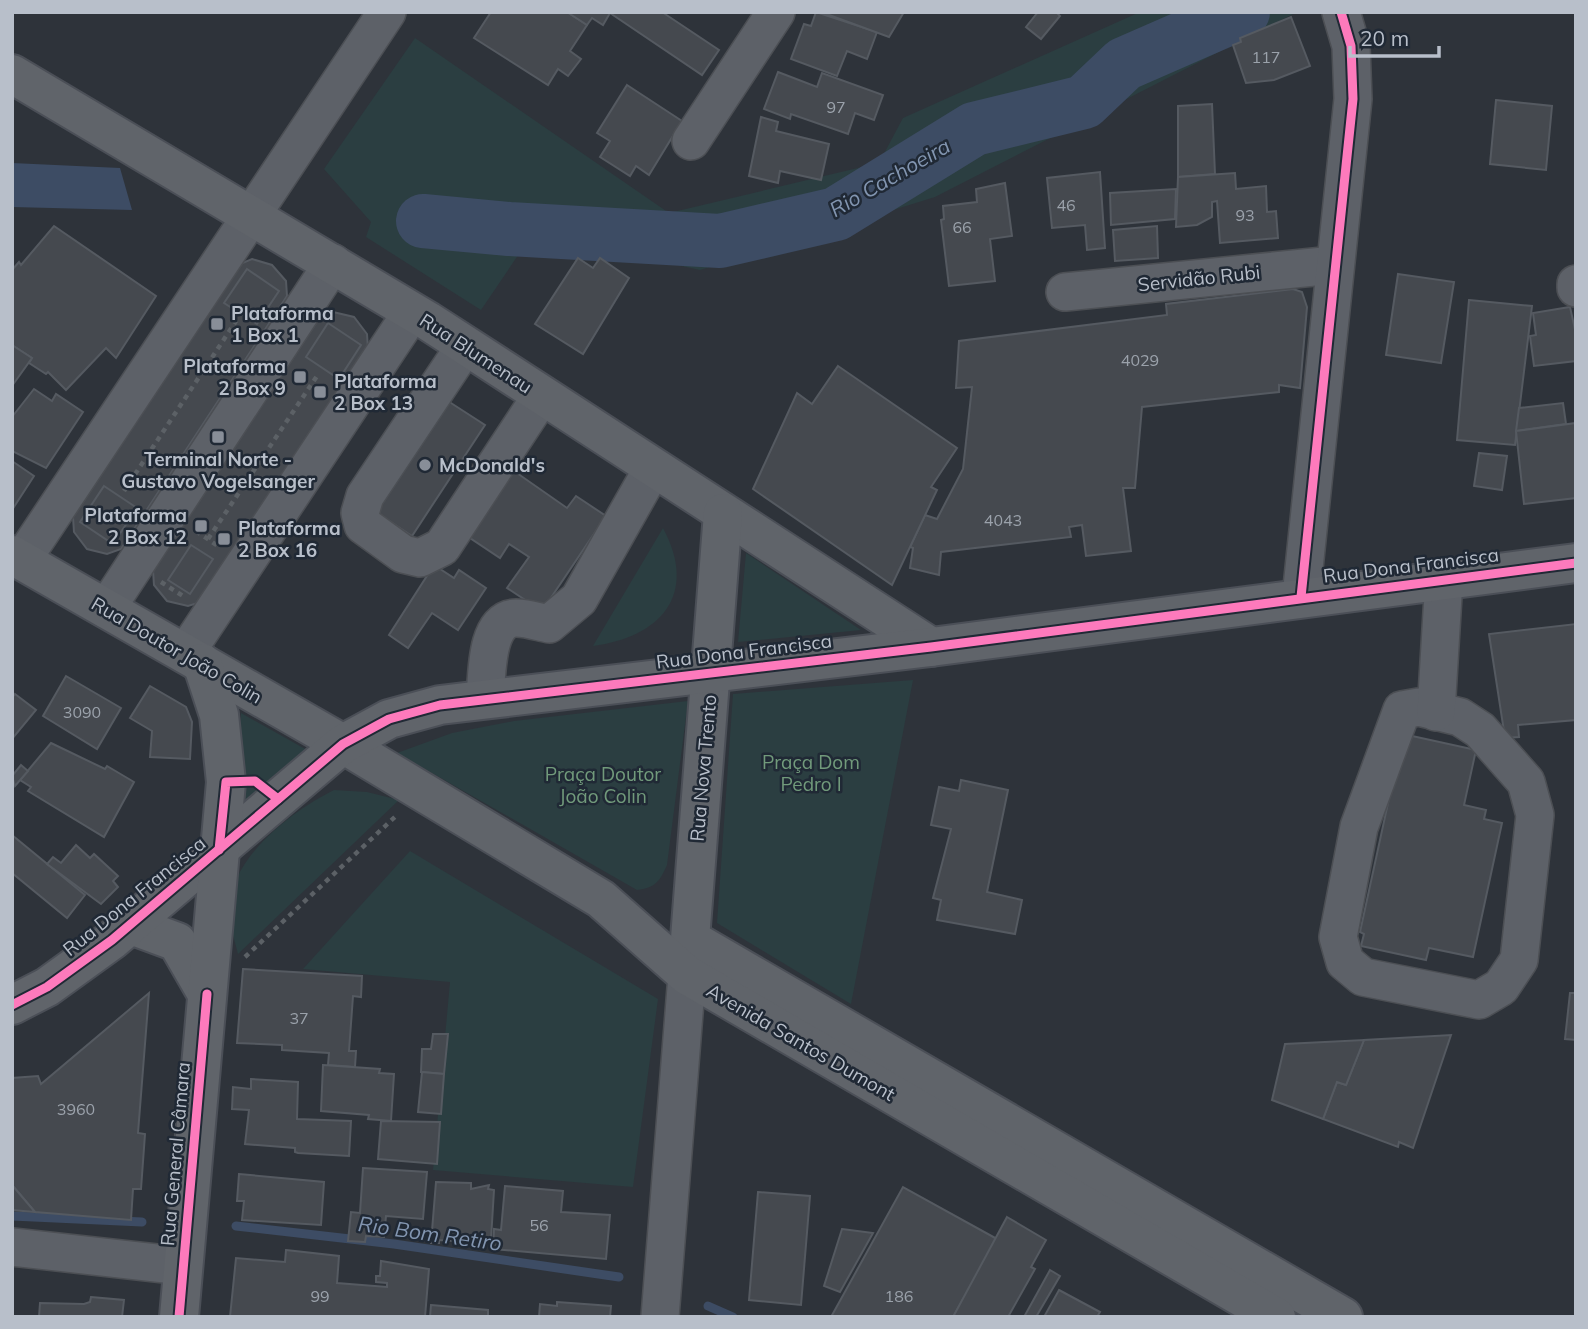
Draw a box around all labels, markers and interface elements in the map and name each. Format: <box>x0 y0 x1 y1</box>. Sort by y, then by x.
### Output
scale bar <box>1350 14 1439 58</box>
text: 20 m <box>1360 25 1409 51</box>
house number: 117 <box>1252 47 1280 67</box>
house number: 97 <box>826 97 846 117</box>
water label: Rio Cachoeira <box>825 132 954 222</box>
house number: 46 <box>1056 195 1076 215</box>
house number: 93 <box>1235 205 1255 225</box>
house number: 66 <box>952 217 972 237</box>
street label: Servidão Rubi <box>1137 260 1261 296</box>
place label: Plataforma 1 Box 1 <box>231 301 334 347</box>
street label: Rua Blumenau <box>415 308 537 398</box>
marker: Plataforma 1 Box 1 <box>209 316 225 332</box>
house number: 4029 <box>1121 350 1159 370</box>
place label: Plataforma 2 Box 9 <box>183 354 286 400</box>
marker: Plataforma 2 Box 9 <box>292 369 308 385</box>
place label: Plataforma 2 Box 13 <box>334 369 437 415</box>
marker: Plataforma 2 Box 13 <box>312 384 328 400</box>
marker: Terminal Norte - Gustavo Vogelsanger <box>210 429 226 445</box>
place label: Terminal Norte - Gustavo Vogelsanger <box>121 447 315 493</box>
place label: McDonald's <box>439 453 545 477</box>
marker: McDonald's <box>417 457 433 473</box>
place label: Plataforma 2 Box 12 <box>84 503 187 549</box>
house number: 4043 <box>984 510 1022 530</box>
place label: Plataforma 2 Box 16 <box>238 516 341 562</box>
marker: Plataforma 2 Box 12 <box>193 518 209 534</box>
marker: Plataforma 2 Box 16 <box>216 531 232 547</box>
street label: Rua Dona Francisca <box>1322 542 1500 588</box>
street label: Rua Doutor João Colin <box>87 591 267 709</box>
street label: Rua Dona Francisca <box>655 628 833 674</box>
street label: Rua Nova Trento <box>685 694 721 842</box>
house number: 3090 <box>63 702 101 722</box>
park label: Praça Dom Pedro I <box>762 750 860 796</box>
park label: Praça Doutor João Colin <box>545 762 661 808</box>
street label: Rua Dona Francisca <box>58 831 210 961</box>
street label: Avenida Santos Dumont <box>702 978 900 1106</box>
house number: 37 <box>289 1008 309 1028</box>
street label: Rua General Câmara <box>155 1061 195 1247</box>
house number: 3960 <box>57 1099 95 1119</box>
water label: Rio Bom Retiro <box>357 1210 504 1256</box>
house number: 56 <box>529 1215 549 1235</box>
house number: 99 <box>310 1286 330 1306</box>
house number: 186 <box>885 1286 913 1306</box>

